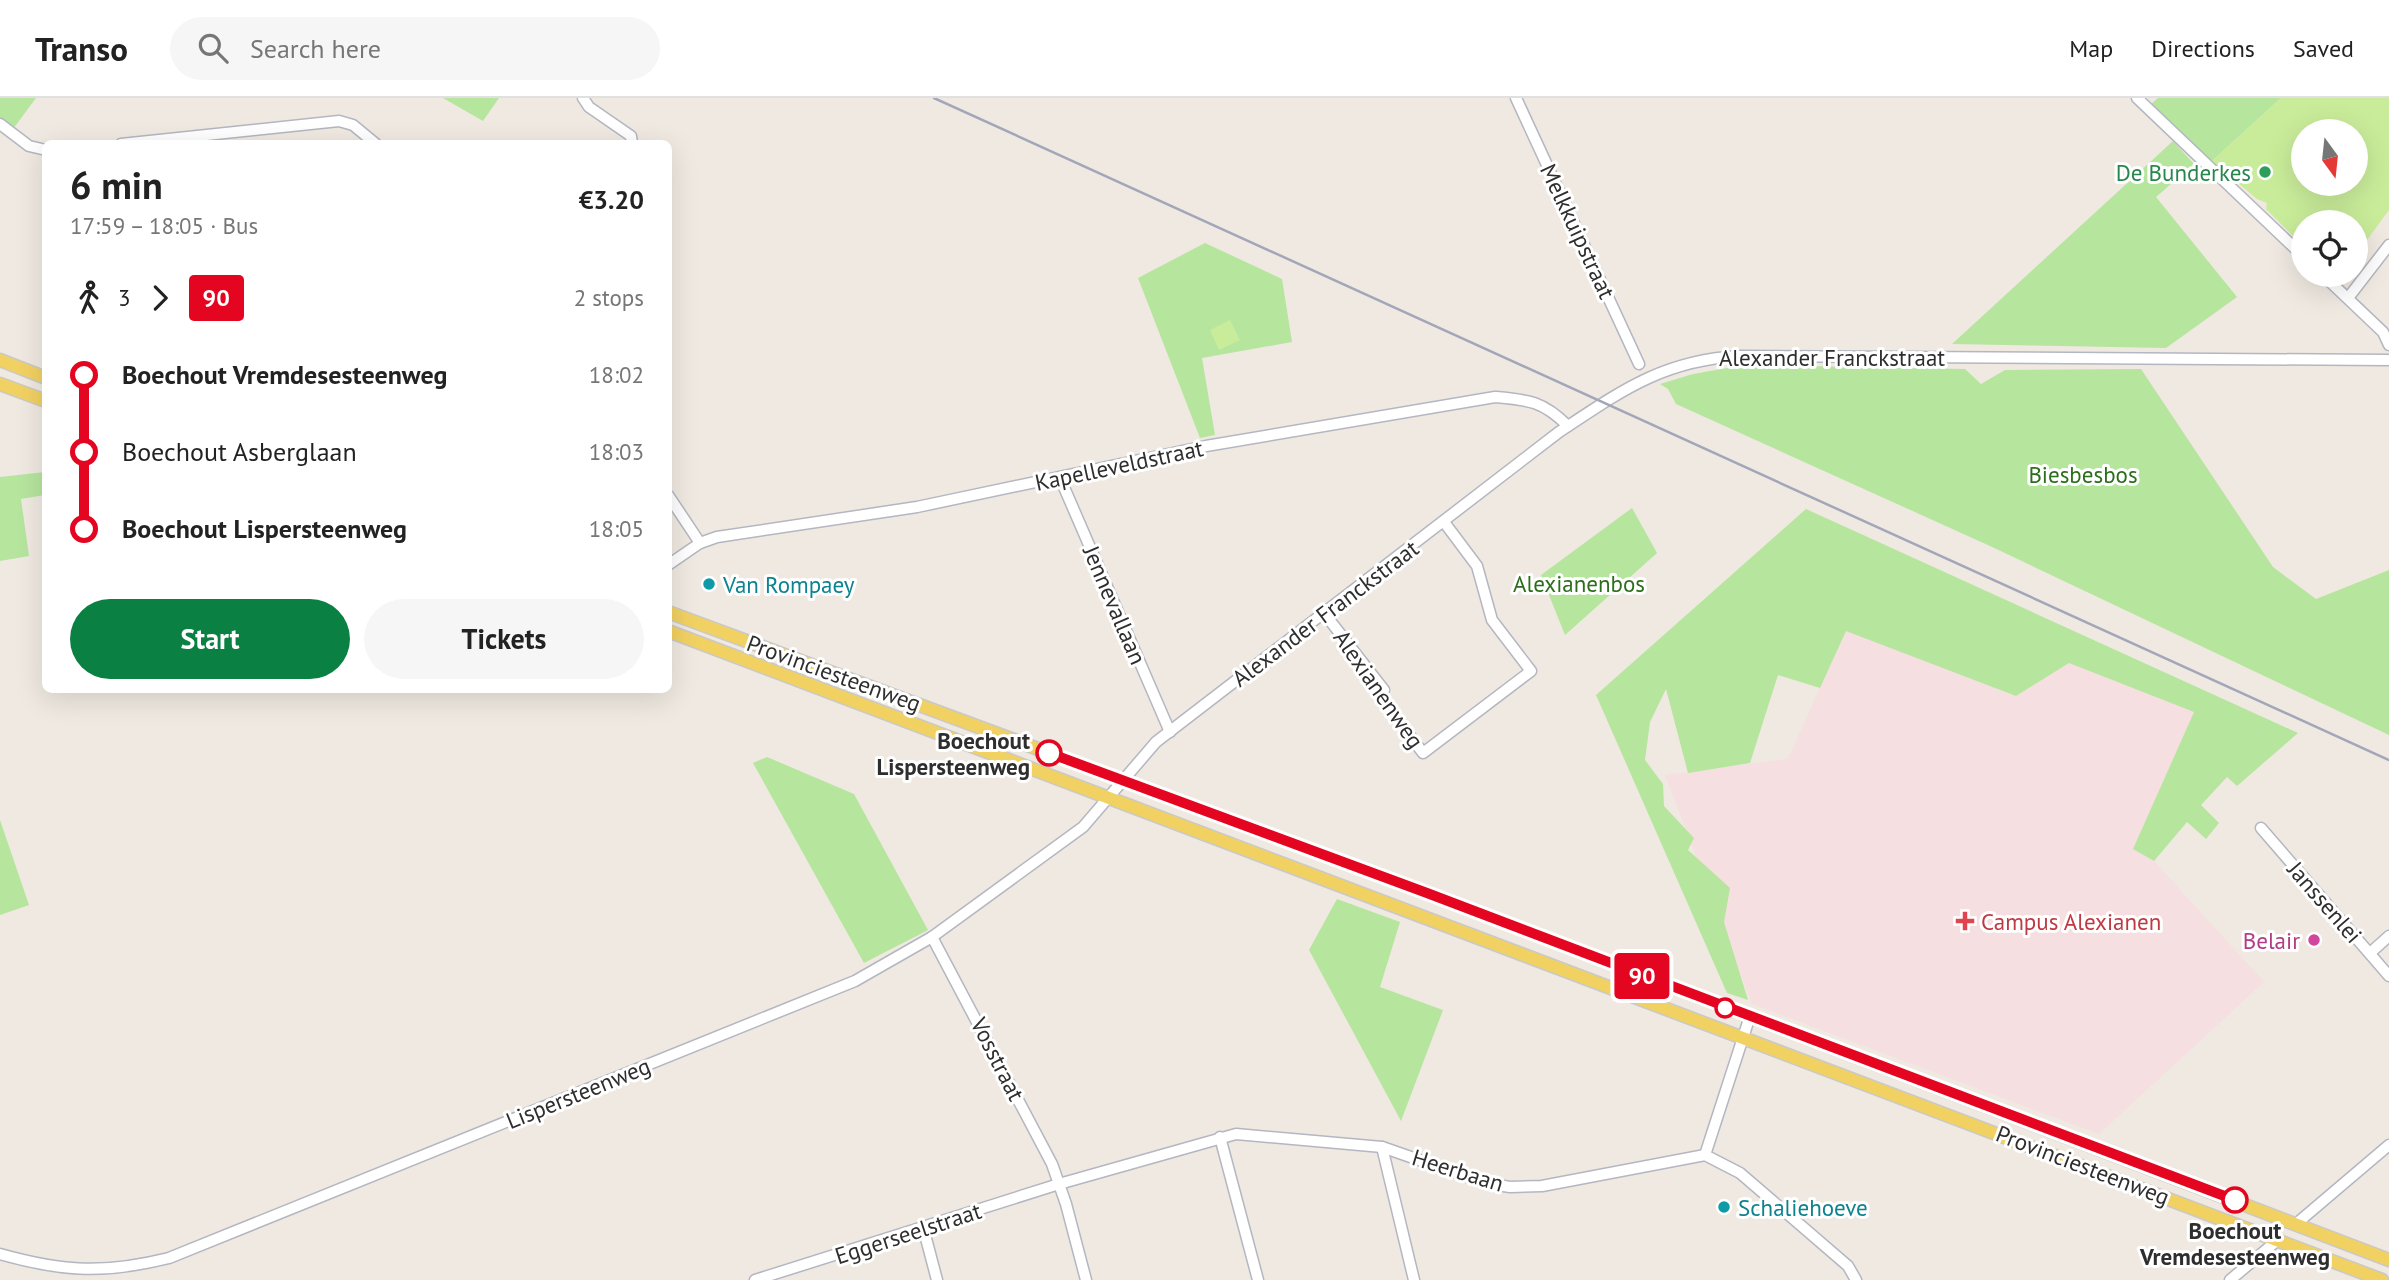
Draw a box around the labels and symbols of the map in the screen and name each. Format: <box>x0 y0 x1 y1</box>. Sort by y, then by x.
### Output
north arrow <box>2291 119 2368 196</box>
place label: De Bunderkes <box>2116 158 2251 187</box>
street label: Melkkuipstraat <box>1534 159 1622 303</box>
marker: De Bunderkes <box>2257 164 2273 180</box>
street label: Alexander Franckstraat <box>1719 343 1945 372</box>
street label: Kapelleveldstraat <box>1032 433 1206 497</box>
park label: Biesbesbos <box>2028 460 2138 489</box>
street label: Alexander Franckstraat <box>1226 533 1424 693</box>
street label: Jennevallaan <box>1077 540 1153 669</box>
park label: Alexianenbos <box>1513 569 1645 598</box>
place label: Van Rompaey <box>722 570 855 599</box>
marker: Van Rompaey <box>701 576 717 592</box>
street label: Alexianenweg <box>1328 624 1430 754</box>
street label: Provinciesteenweg <box>743 628 925 718</box>
place label: Boechout Lispersteenweg <box>876 726 1030 781</box>
marker: Boechout Lispersteenweg <box>1036 740 1062 766</box>
street label: Janssenlei <box>2281 854 2368 949</box>
place label: Campus Alexianen <box>1981 907 2161 936</box>
marker: Campus Alexianen <box>1955 911 1975 931</box>
place label: Belair <box>2243 926 2300 955</box>
marker: Belair <box>2306 932 2322 948</box>
line badge: 90 <box>1610 953 1674 999</box>
unlabelled marker <box>1715 998 1735 1018</box>
street label: Vosstraat <box>964 1012 1031 1106</box>
street label: Lispersteenweg <box>502 1051 654 1135</box>
street label: Provinciesteenweg <box>1992 1119 2174 1211</box>
street label: Heerbaan <box>1409 1142 1507 1198</box>
marker: Boechout Vremdesesteenweg <box>2222 1187 2248 1213</box>
place label: Schaliehoeve <box>1738 1193 1868 1222</box>
street label: Eggerseelstraat <box>831 1196 985 1270</box>
marker: Schaliehoeve <box>1716 1199 1732 1215</box>
place label: Boechout Vremdesesteenweg <box>2139 1216 2330 1271</box>

